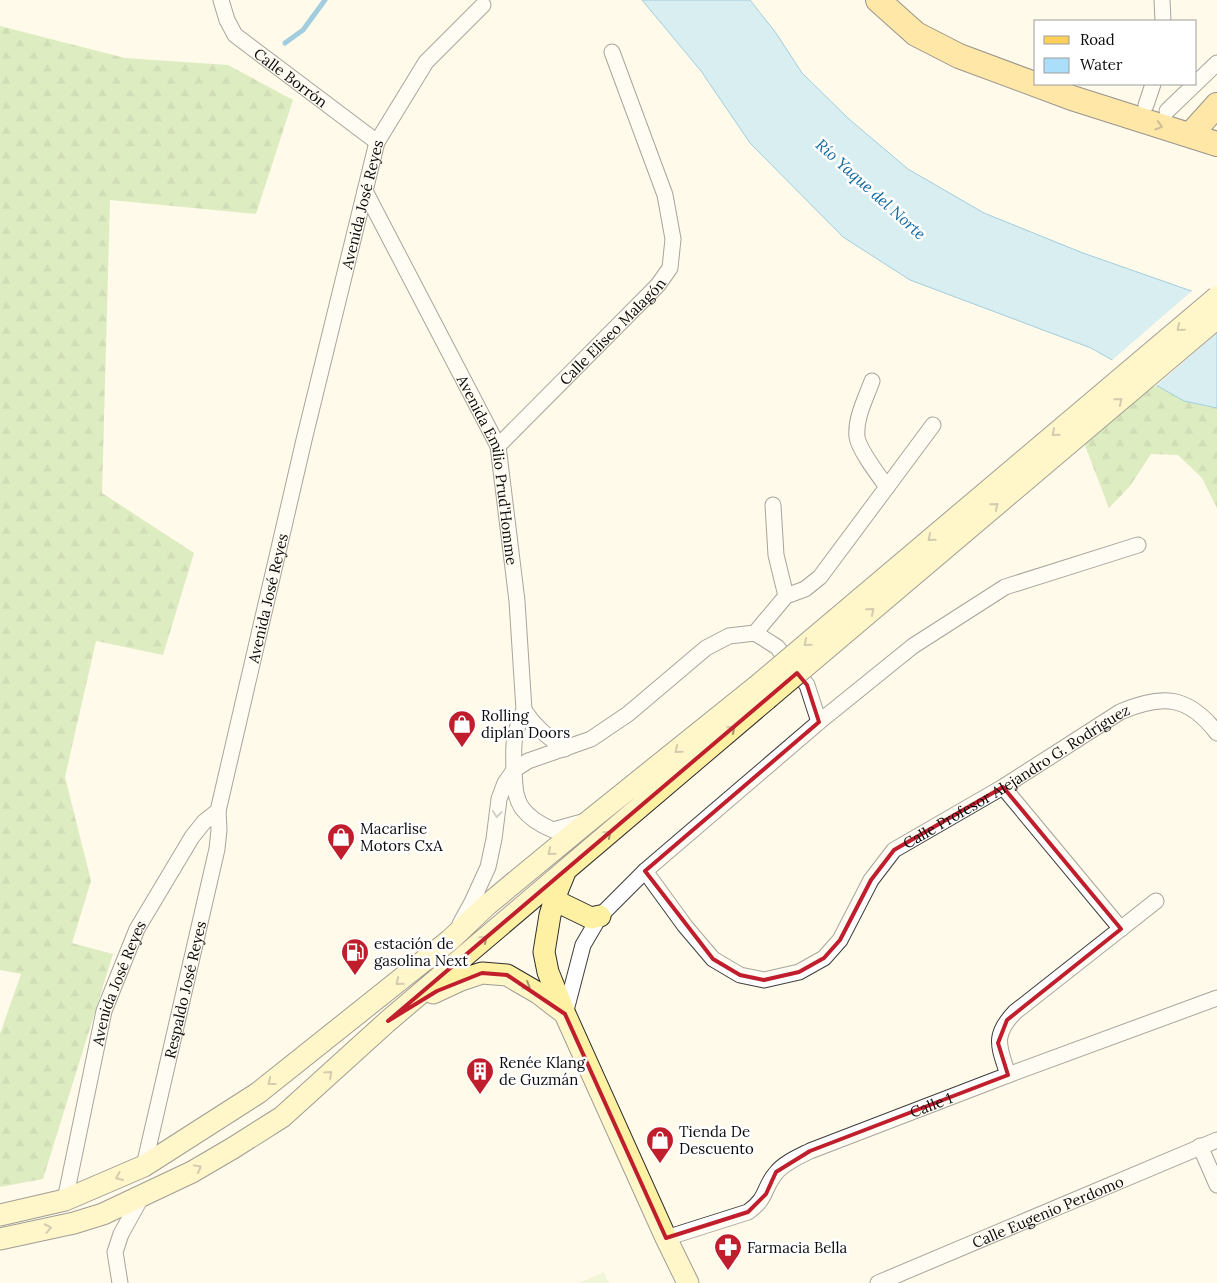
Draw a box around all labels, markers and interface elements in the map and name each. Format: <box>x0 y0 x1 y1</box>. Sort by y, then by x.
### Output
legend <box>1034 20 1197 85</box>
text: Road <box>1080 30 1115 49</box>
street label: Calle Borrón <box>250 43 332 111</box>
text: Water <box>1080 55 1123 74</box>
one-way arrow <box>1155 120 1163 130</box>
water label: Río Yaque del Norte <box>812 134 930 244</box>
street label: Avenida José Reyes <box>337 138 387 272</box>
street label: Calle Eliseo Malagón <box>555 274 670 389</box>
one-way arrow <box>1176 323 1185 332</box>
street label: Avenida Emilio Prud'Homme <box>453 371 522 566</box>
one-way arrow <box>1113 398 1122 406</box>
one-way arrow <box>1052 427 1061 436</box>
one-way arrow <box>989 503 998 511</box>
street label: Avenida José Reyes <box>243 532 292 666</box>
one-way arrow <box>928 532 937 541</box>
one-way arrow <box>865 608 874 616</box>
one-way arrow <box>804 637 813 646</box>
street label: Calle Profesor Alejandro G. Rodríguez <box>899 700 1132 852</box>
place label: Rolling diplan Doors <box>481 706 570 742</box>
shop icon: Rolling diplan Doors <box>447 709 477 748</box>
one-way arrow <box>726 726 735 734</box>
one-way arrow <box>674 744 683 753</box>
one-way arrow <box>492 810 502 818</box>
place label: Macarlise Motors CxA <box>360 819 443 855</box>
shop icon: Macarlise Motors CxA <box>326 822 356 861</box>
one-way arrow <box>603 831 612 840</box>
one-way arrow <box>548 846 557 855</box>
street label: Avenida José Reyes <box>87 917 150 1048</box>
street label: Respaldo José Reyes <box>160 919 210 1060</box>
place label: estación de gasolina Next <box>374 934 468 970</box>
one-way arrow <box>479 936 488 945</box>
fuel station icon: estación de gasolina Next <box>340 937 370 976</box>
one-way arrow <box>396 976 405 984</box>
one-way arrow <box>521 980 530 990</box>
place label: Renée Klang de Guzmán <box>499 1053 586 1089</box>
building icon: Renée Klang de Guzmán <box>465 1056 495 1095</box>
one-way arrow <box>324 1071 333 1080</box>
one-way arrow <box>268 1077 277 1085</box>
street label: Calle 1 <box>907 1088 955 1121</box>
place label: Tienda De Descuento <box>679 1122 754 1158</box>
shop icon: Tienda De Descuento <box>645 1125 675 1164</box>
one-way arrow <box>193 1165 202 1175</box>
one-way arrow <box>115 1171 124 1182</box>
street label: Calle Eugenio Perdomo <box>969 1171 1126 1252</box>
one-way arrow <box>43 1223 52 1234</box>
pharmacy icon: Farmacia Bella <box>713 1232 743 1271</box>
place label: Farmacia Bella <box>747 1238 848 1257</box>

